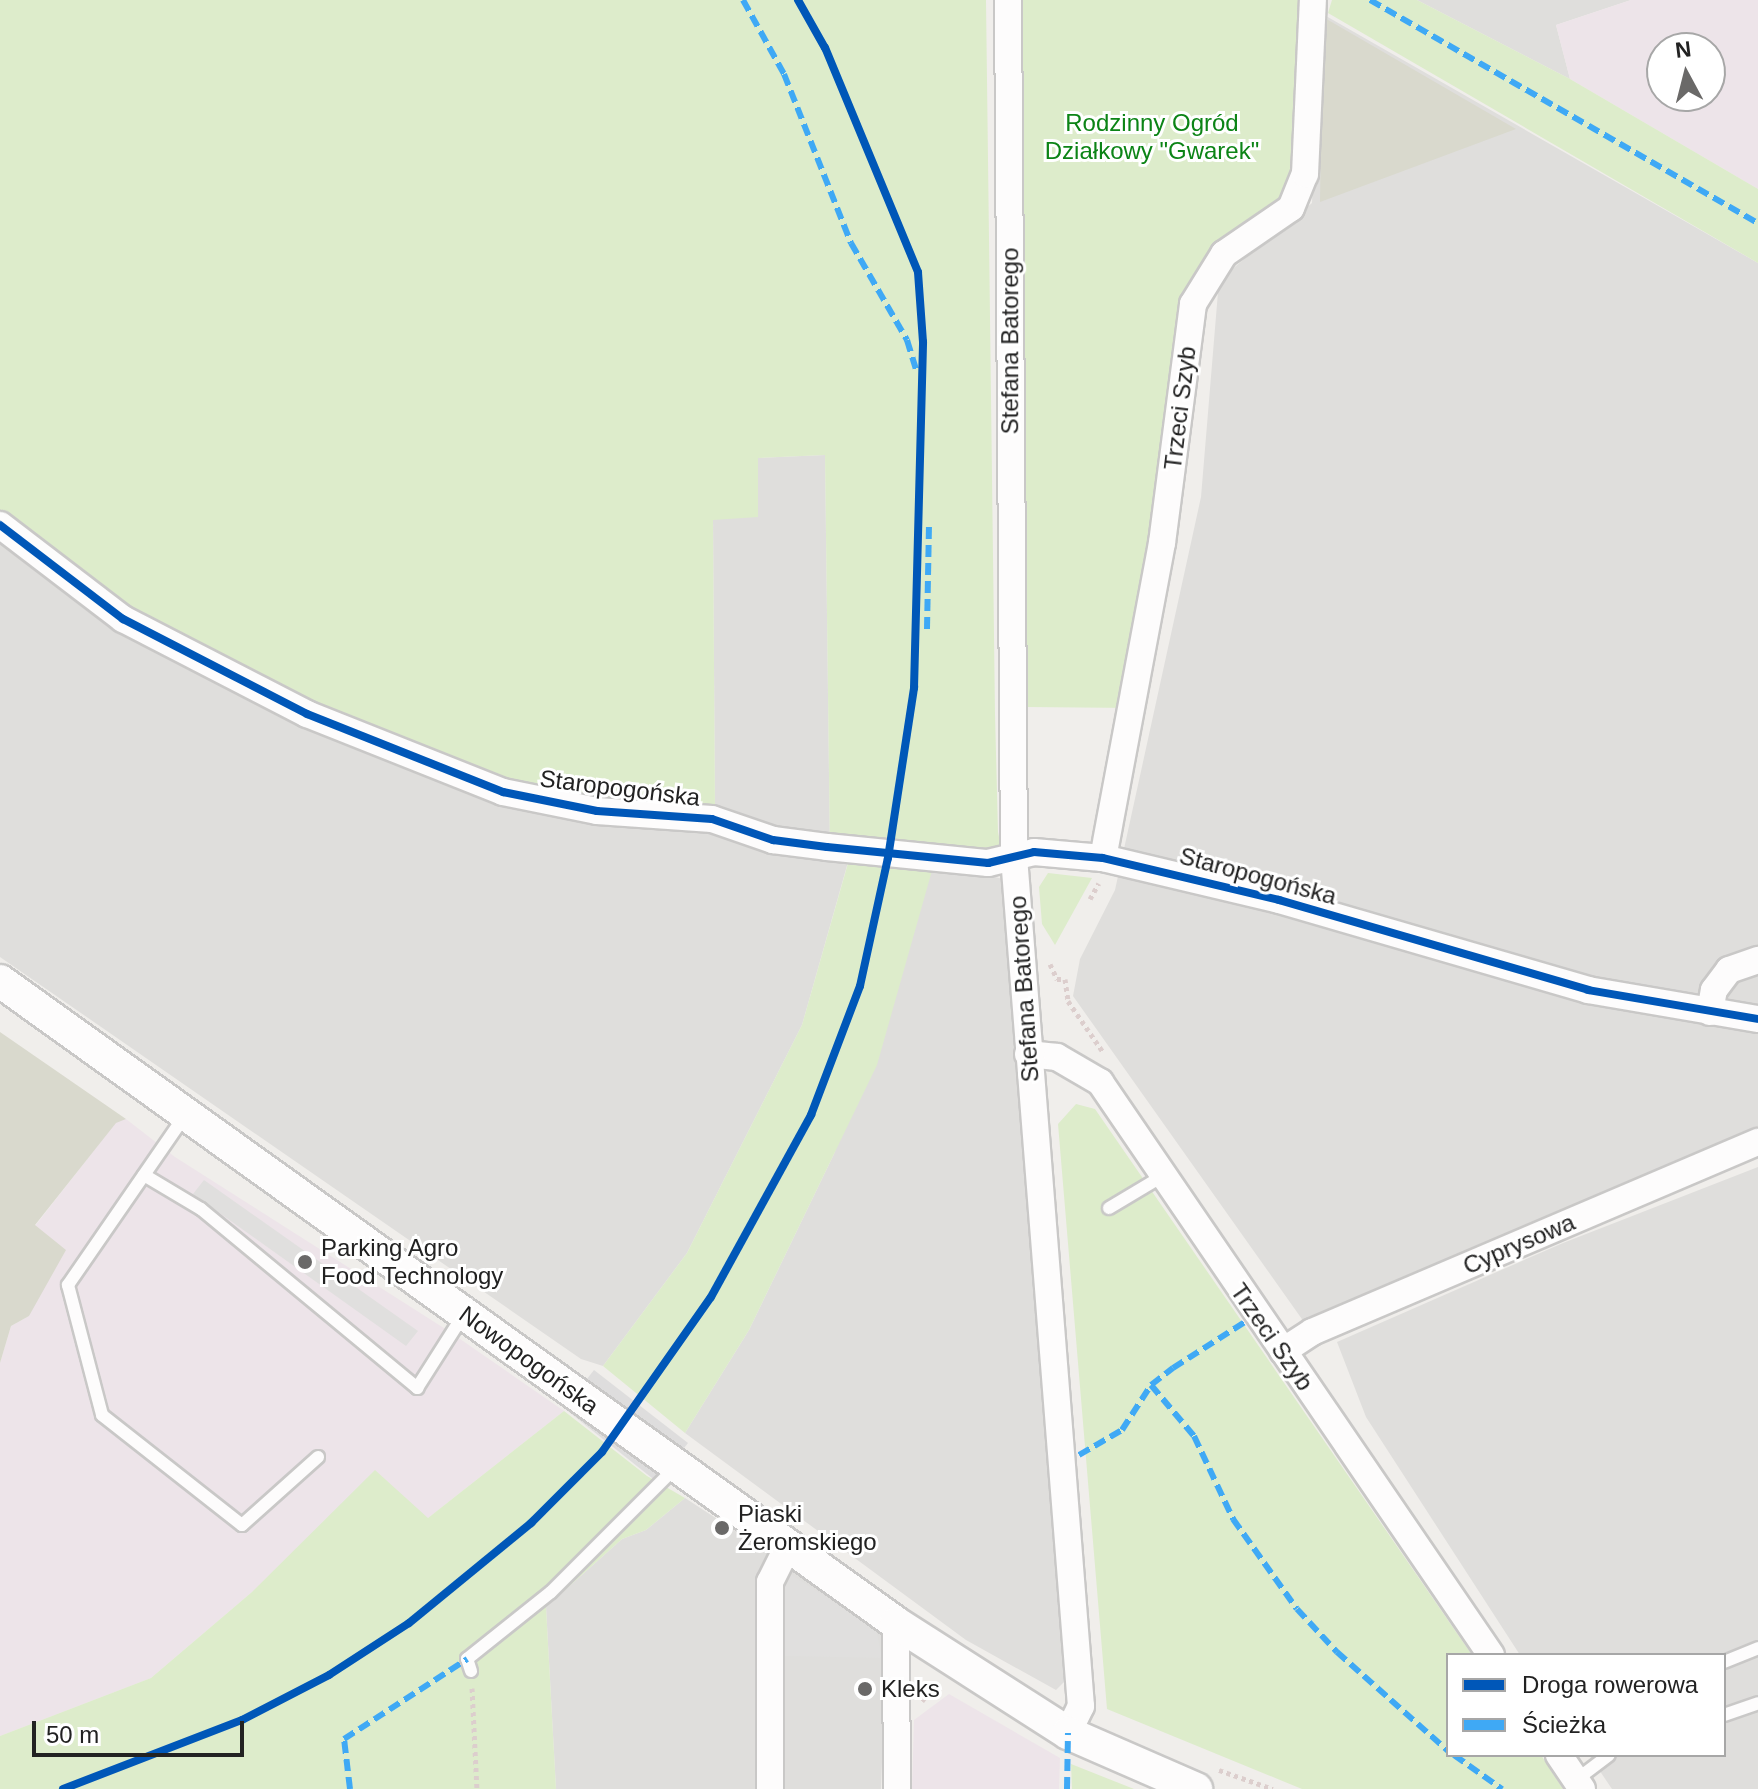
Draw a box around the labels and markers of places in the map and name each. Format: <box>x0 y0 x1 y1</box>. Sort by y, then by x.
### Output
place label: Parking Agro Food Technology <box>321 1234 504 1290</box>
marker: Parking Agro Food Technology <box>296 1253 314 1271</box>
place label: Piaski Żeromskiego <box>738 1500 877 1556</box>
marker: Piaski Żeromskiego <box>713 1519 731 1537</box>
place label: Kleks <box>881 1675 940 1703</box>
marker: Kleks <box>856 1680 874 1698</box>

